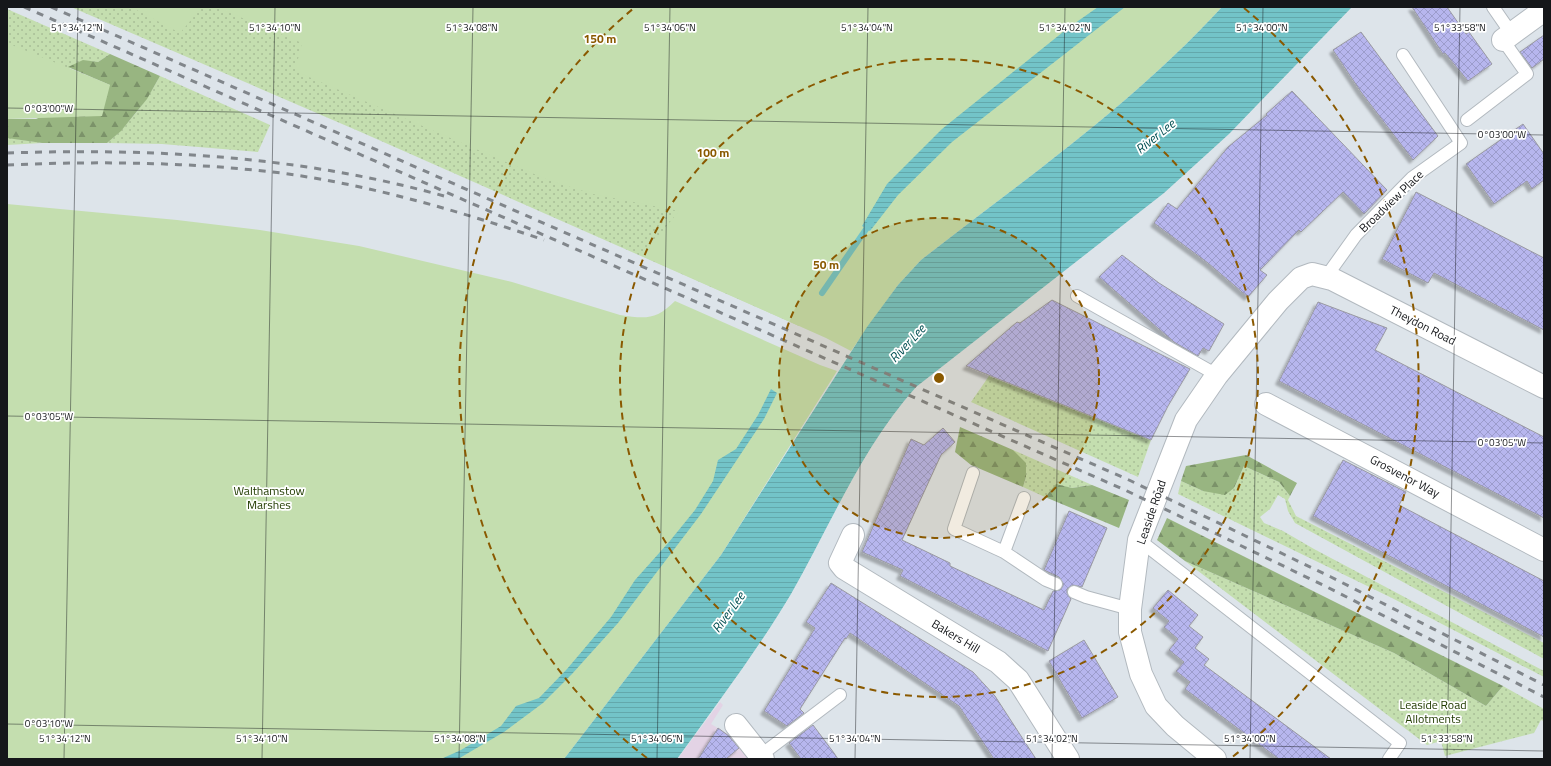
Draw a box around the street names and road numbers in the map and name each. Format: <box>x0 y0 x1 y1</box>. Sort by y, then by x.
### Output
street label: Broadview Place <box>1354 165 1428 237</box>
street label: Theydon Road <box>1387 300 1459 350</box>
street label: Grosvenor Way <box>1367 450 1444 502</box>
street label: Leaside Road <box>1131 477 1171 547</box>
street label: Bakers Hill <box>928 614 984 658</box>

